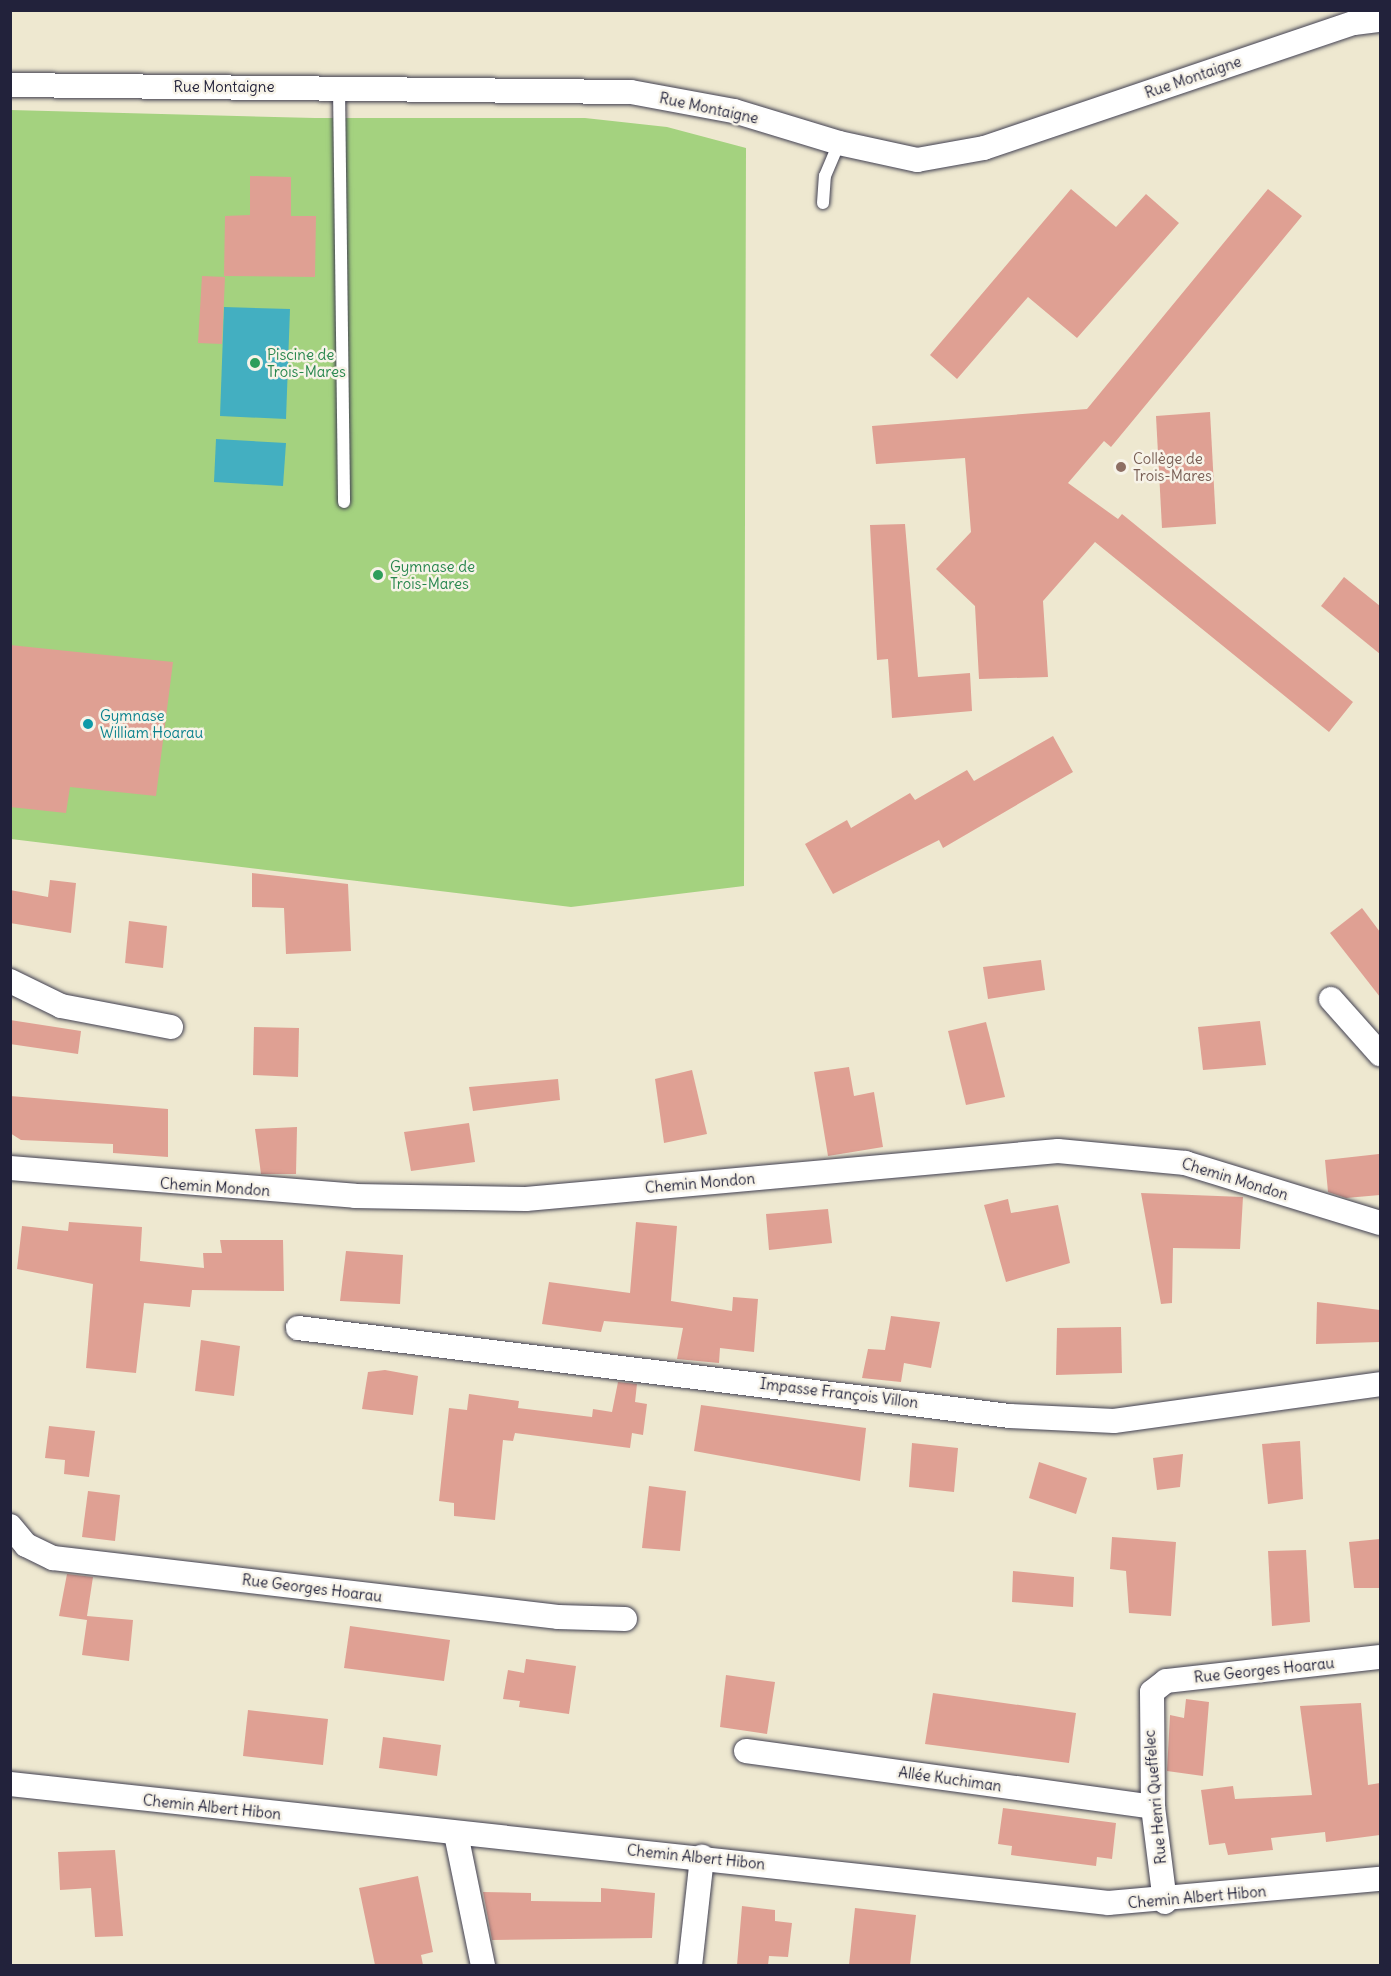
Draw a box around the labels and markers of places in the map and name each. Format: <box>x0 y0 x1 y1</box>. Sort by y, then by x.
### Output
place label: Piscine de Trois-Mares <box>267 345 346 380</box>
marker: Piscine de Trois-Mares <box>248 356 262 370</box>
place label: Collège de Trois-Mares <box>1133 449 1212 484</box>
marker: Collège de Trois-Mares <box>1114 460 1128 474</box>
place label: Gymnase de Trois-Mares <box>390 557 475 592</box>
marker: Gymnase de Trois-Mares <box>371 568 385 582</box>
place label: Gymnase William Hoarau <box>100 706 203 741</box>
marker: Gymnase William Hoarau <box>81 717 95 731</box>

